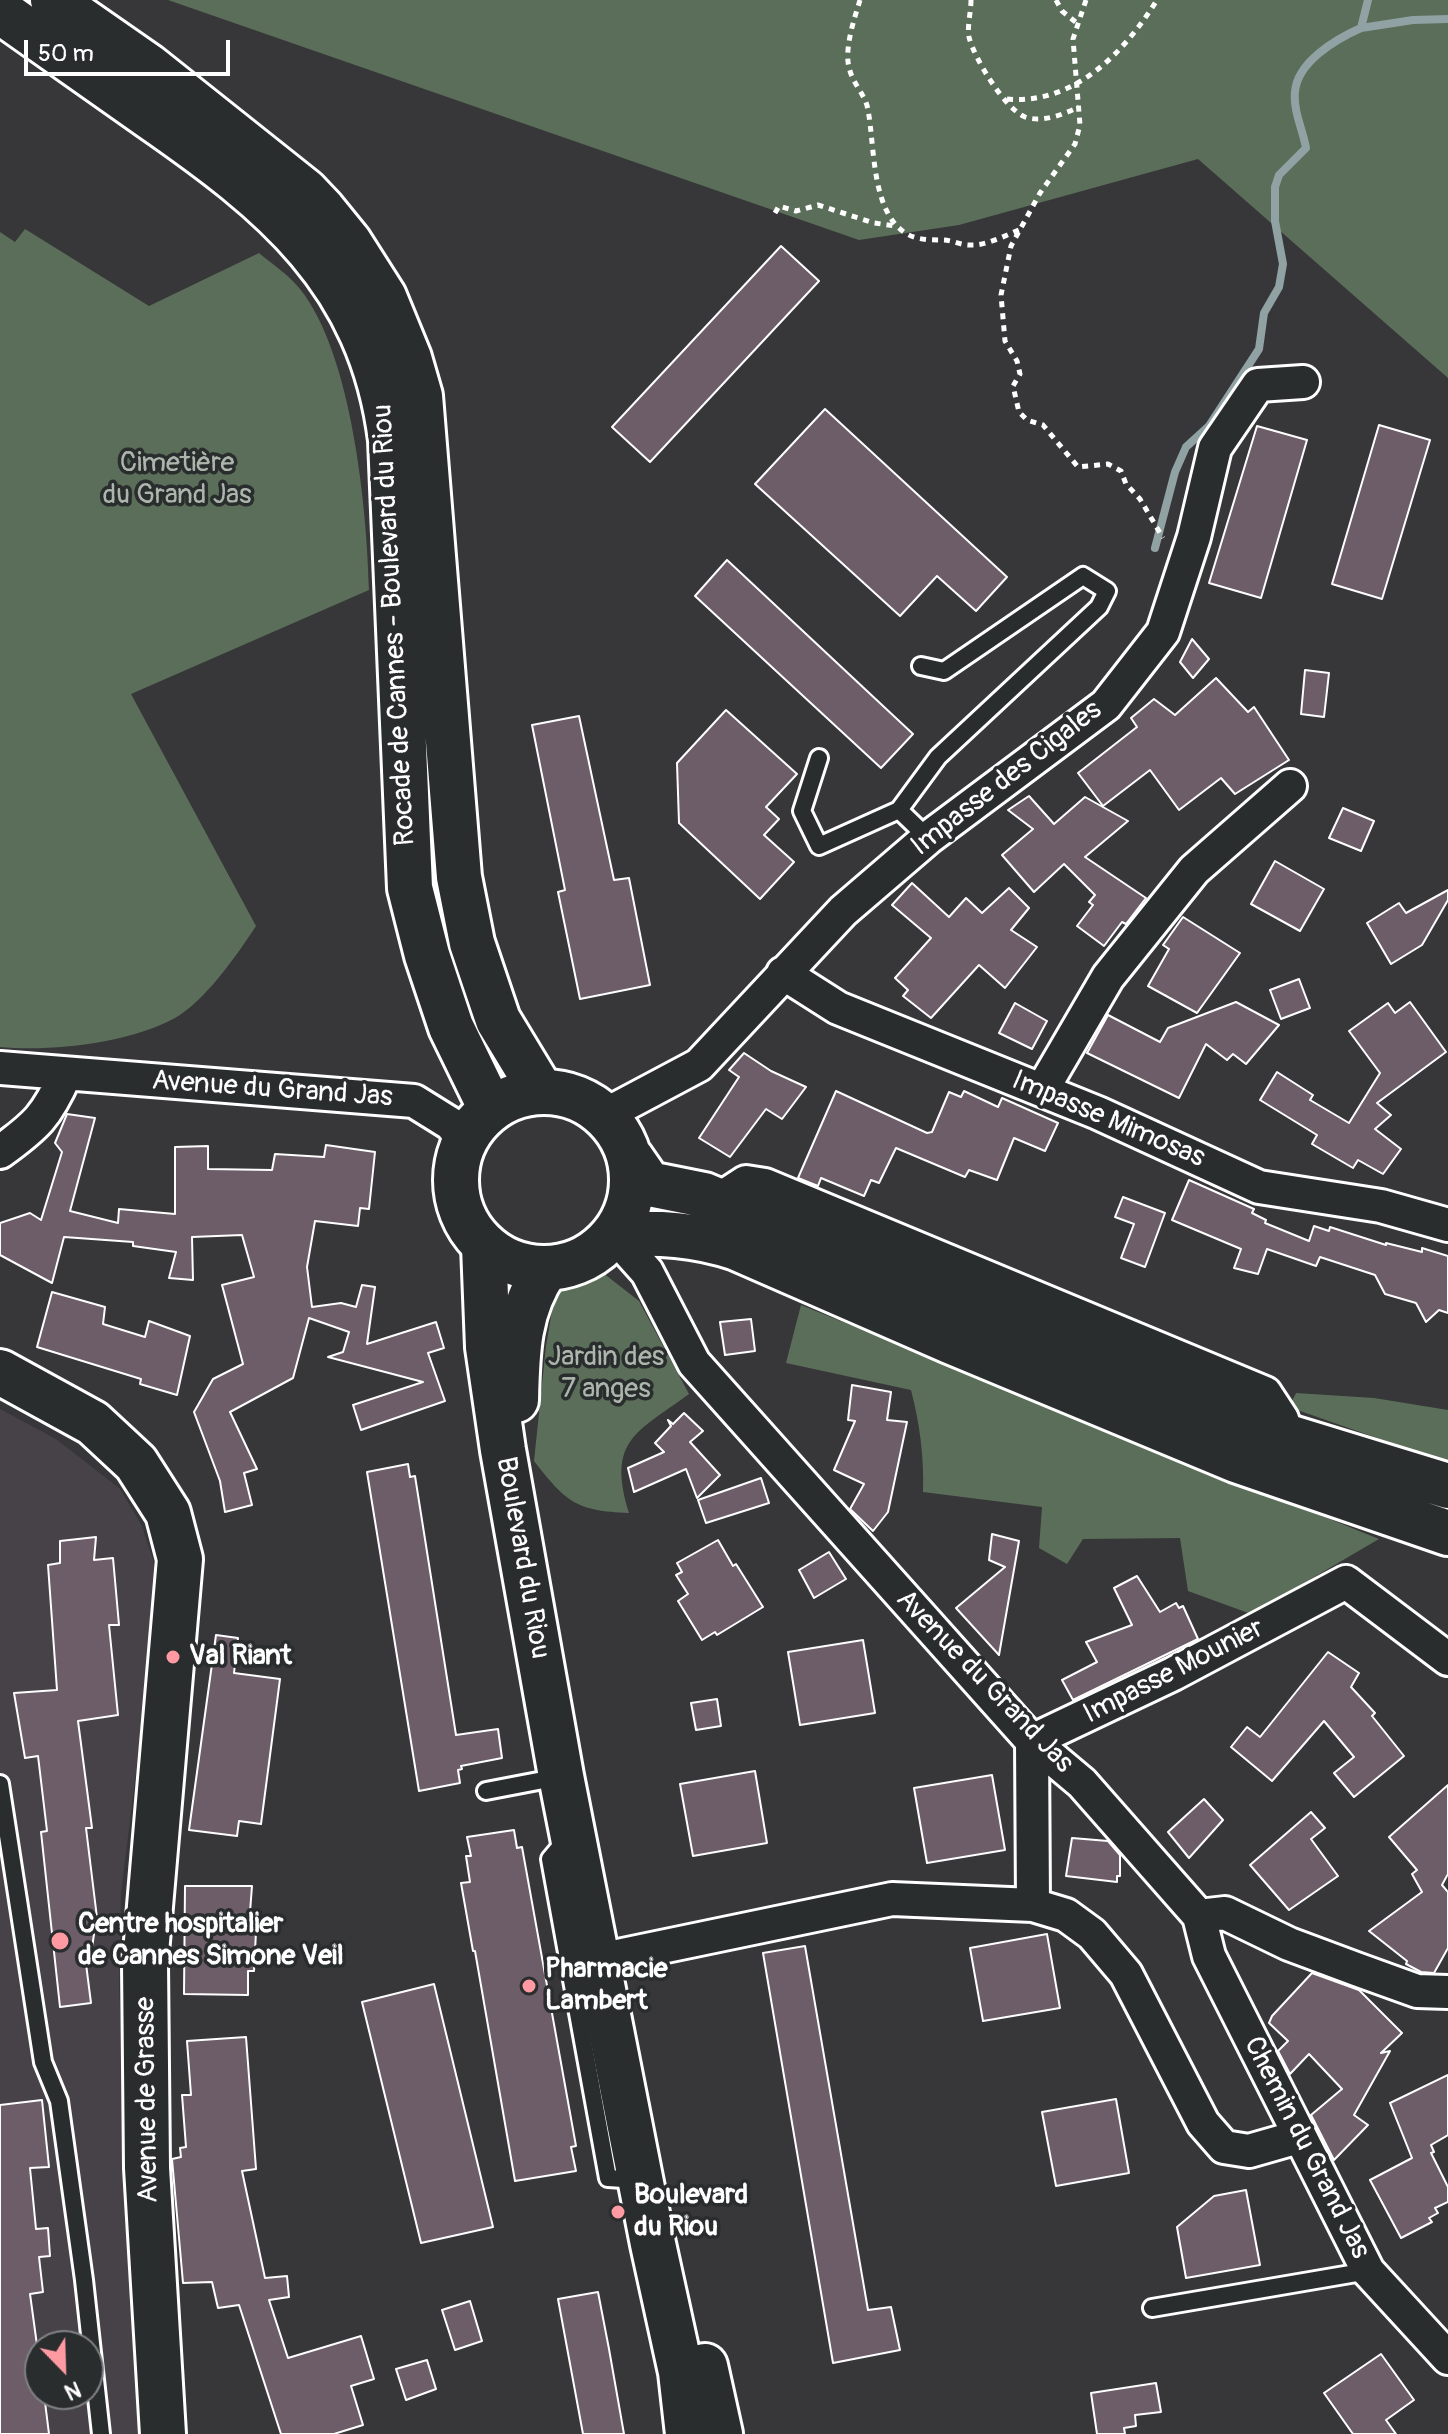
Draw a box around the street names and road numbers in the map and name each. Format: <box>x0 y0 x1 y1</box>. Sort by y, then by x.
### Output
street label: Rocade de Cannes - Boulevard du Riou <box>367 403 423 847</box>
street label: Impasse des Cigales <box>905 694 1109 864</box>
street label: Impasse Mimosas <box>1006 1064 1210 1176</box>
street label: Avenue du Grand Jas <box>150 1065 394 1115</box>
street label: Boulevard du Riou <box>488 1454 556 1662</box>
street label: Avenue du Grand Jas <box>888 1584 1080 1780</box>
street label: Impasse Mounier <box>1078 1612 1270 1732</box>
street label: Avenue de Grasse <box>129 1997 167 2203</box>
street label: Chemin du Grand Jas <box>1235 2031 1377 2265</box>

